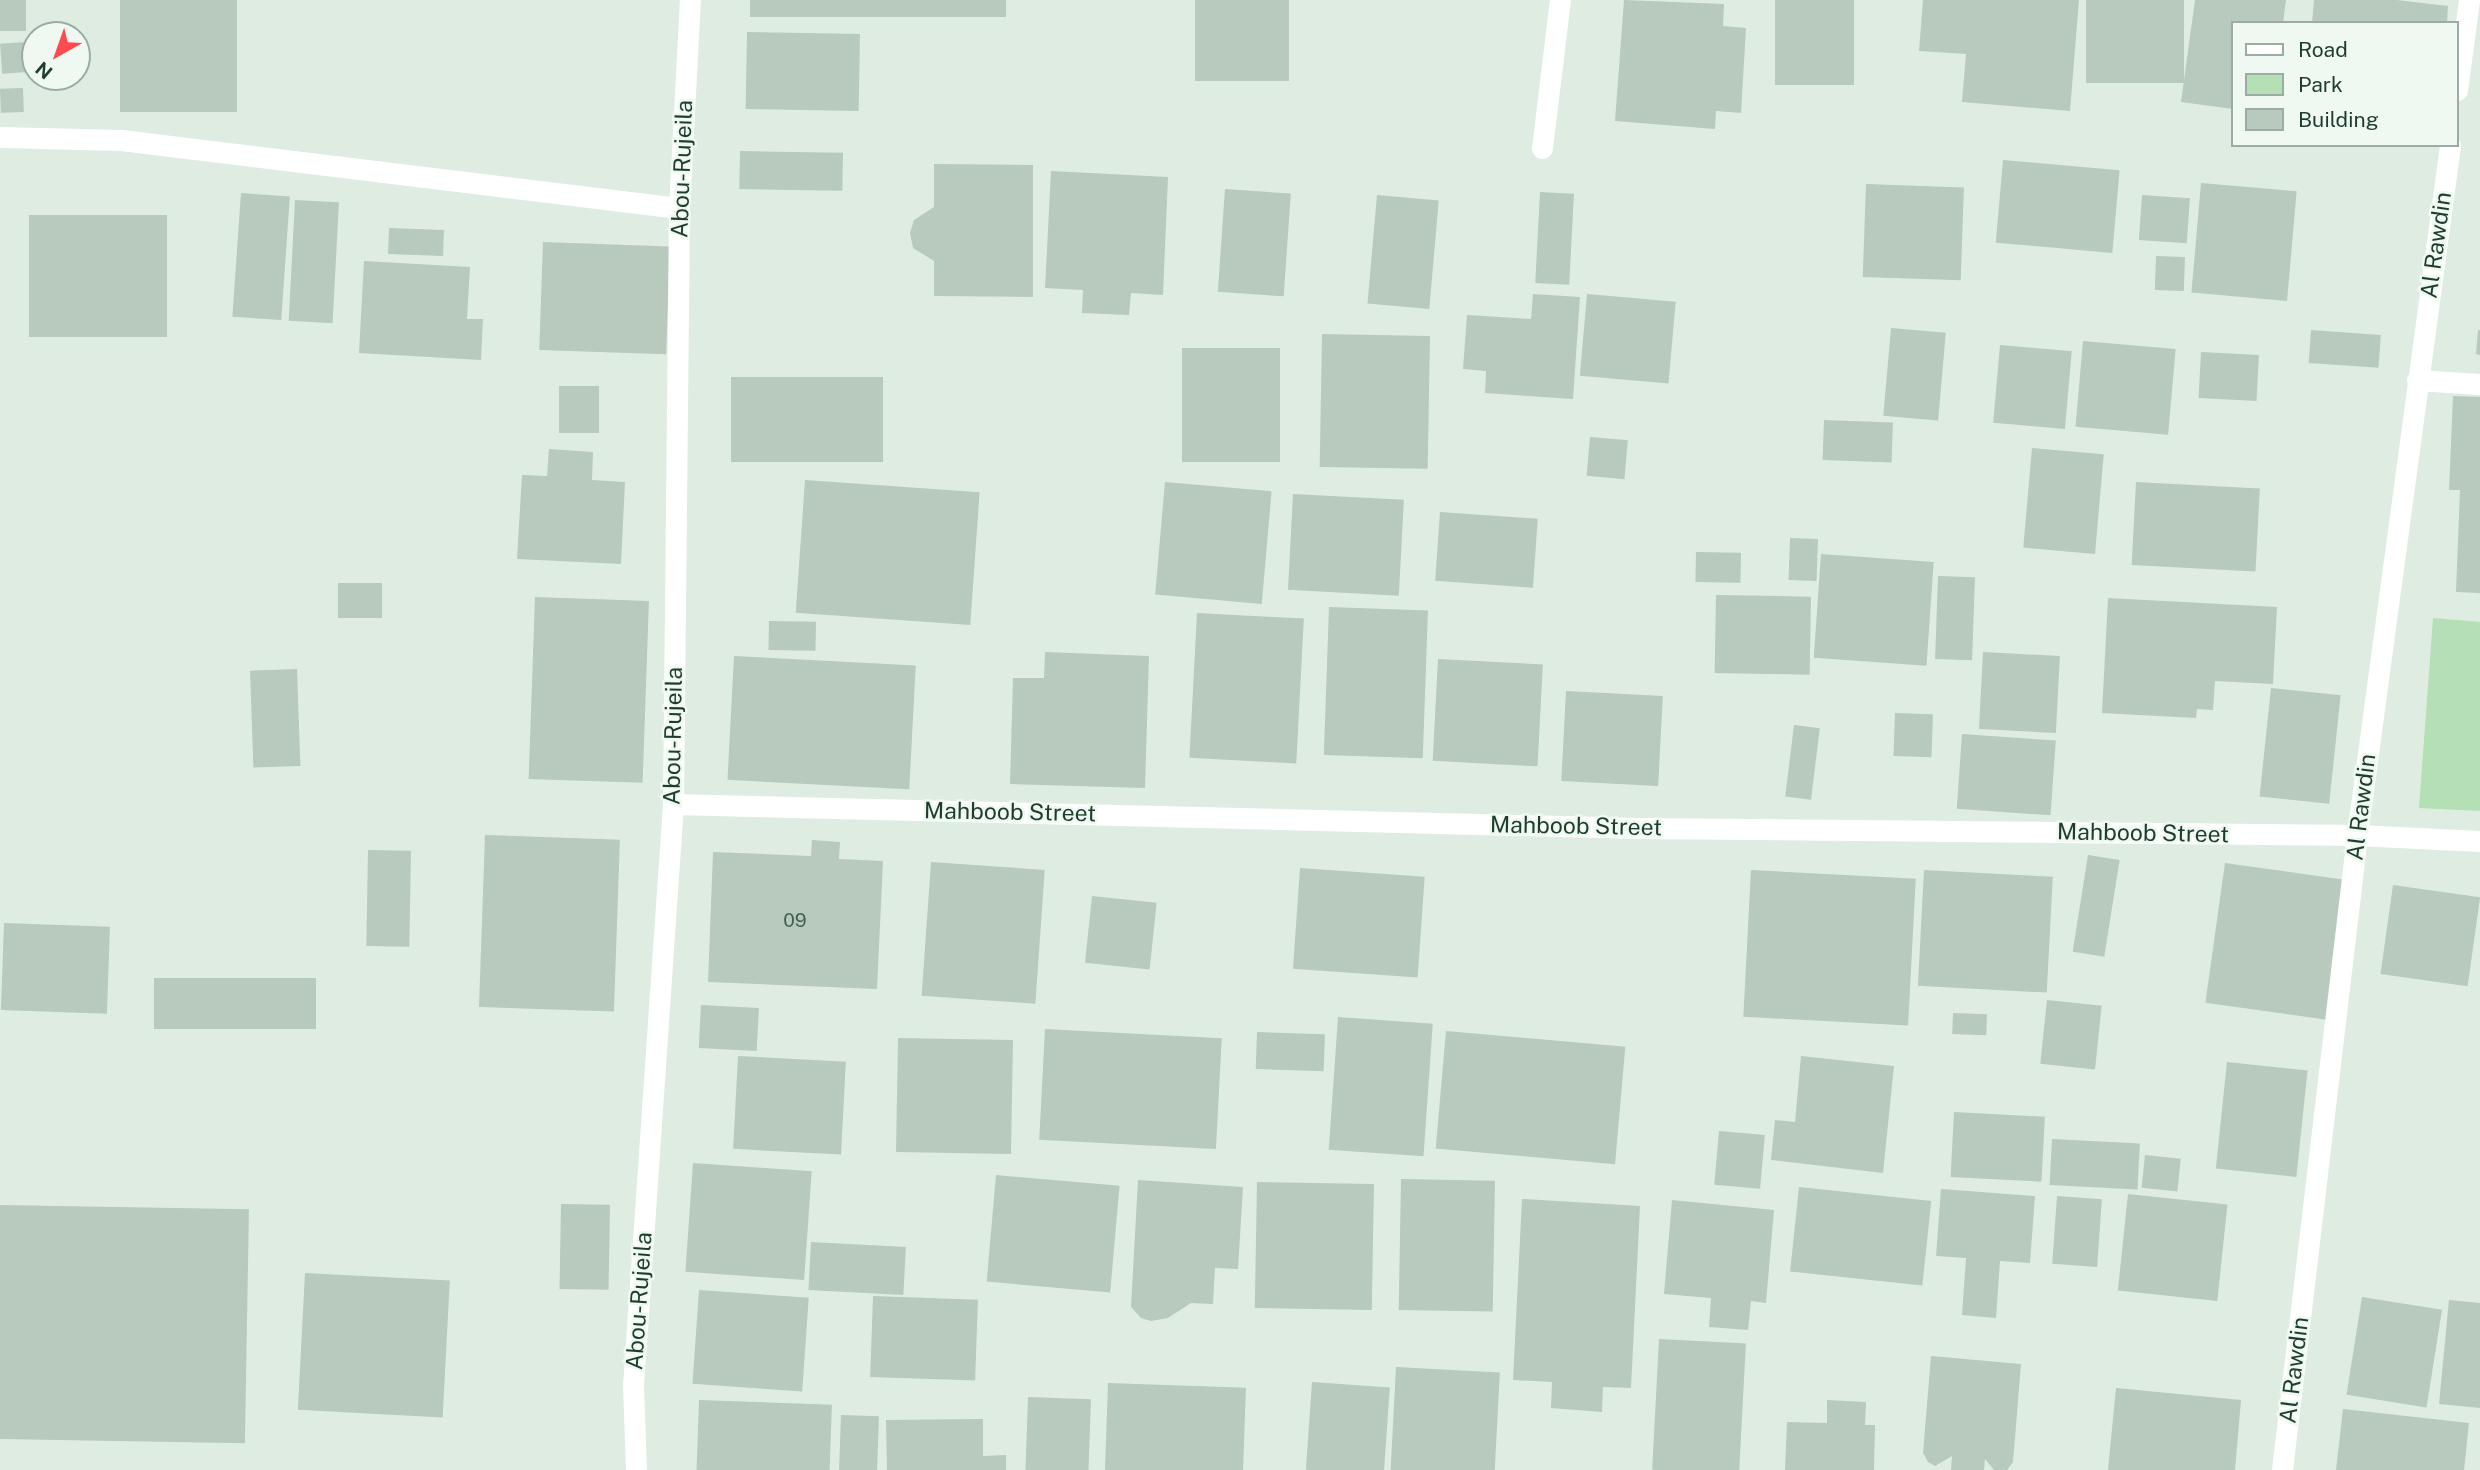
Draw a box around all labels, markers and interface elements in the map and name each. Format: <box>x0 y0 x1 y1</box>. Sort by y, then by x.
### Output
north arrow <box>21 21 91 91</box>
legend <box>2232 21 2459 147</box>
text: Road <box>2298 37 2348 62</box>
text: N <box>31 57 57 84</box>
text: Park <box>2298 72 2343 97</box>
street label: Abou-Rujeila <box>666 99 698 239</box>
text: Building <box>2298 107 2379 132</box>
street label: Al Rawdin <box>2415 190 2457 300</box>
street label: Abou-Rujeila <box>658 667 688 805</box>
street label: Al Rawdin <box>2341 752 2381 862</box>
street label: Mahboob Street <box>924 797 1096 827</box>
street label: Mahboob Street <box>1490 811 1662 841</box>
street label: Mahboob Street <box>2057 818 2229 848</box>
house number: 09 <box>783 910 807 932</box>
street label: Abou-Rujeila <box>620 1231 658 1371</box>
street label: Al Rawdin <box>2274 1315 2314 1425</box>

